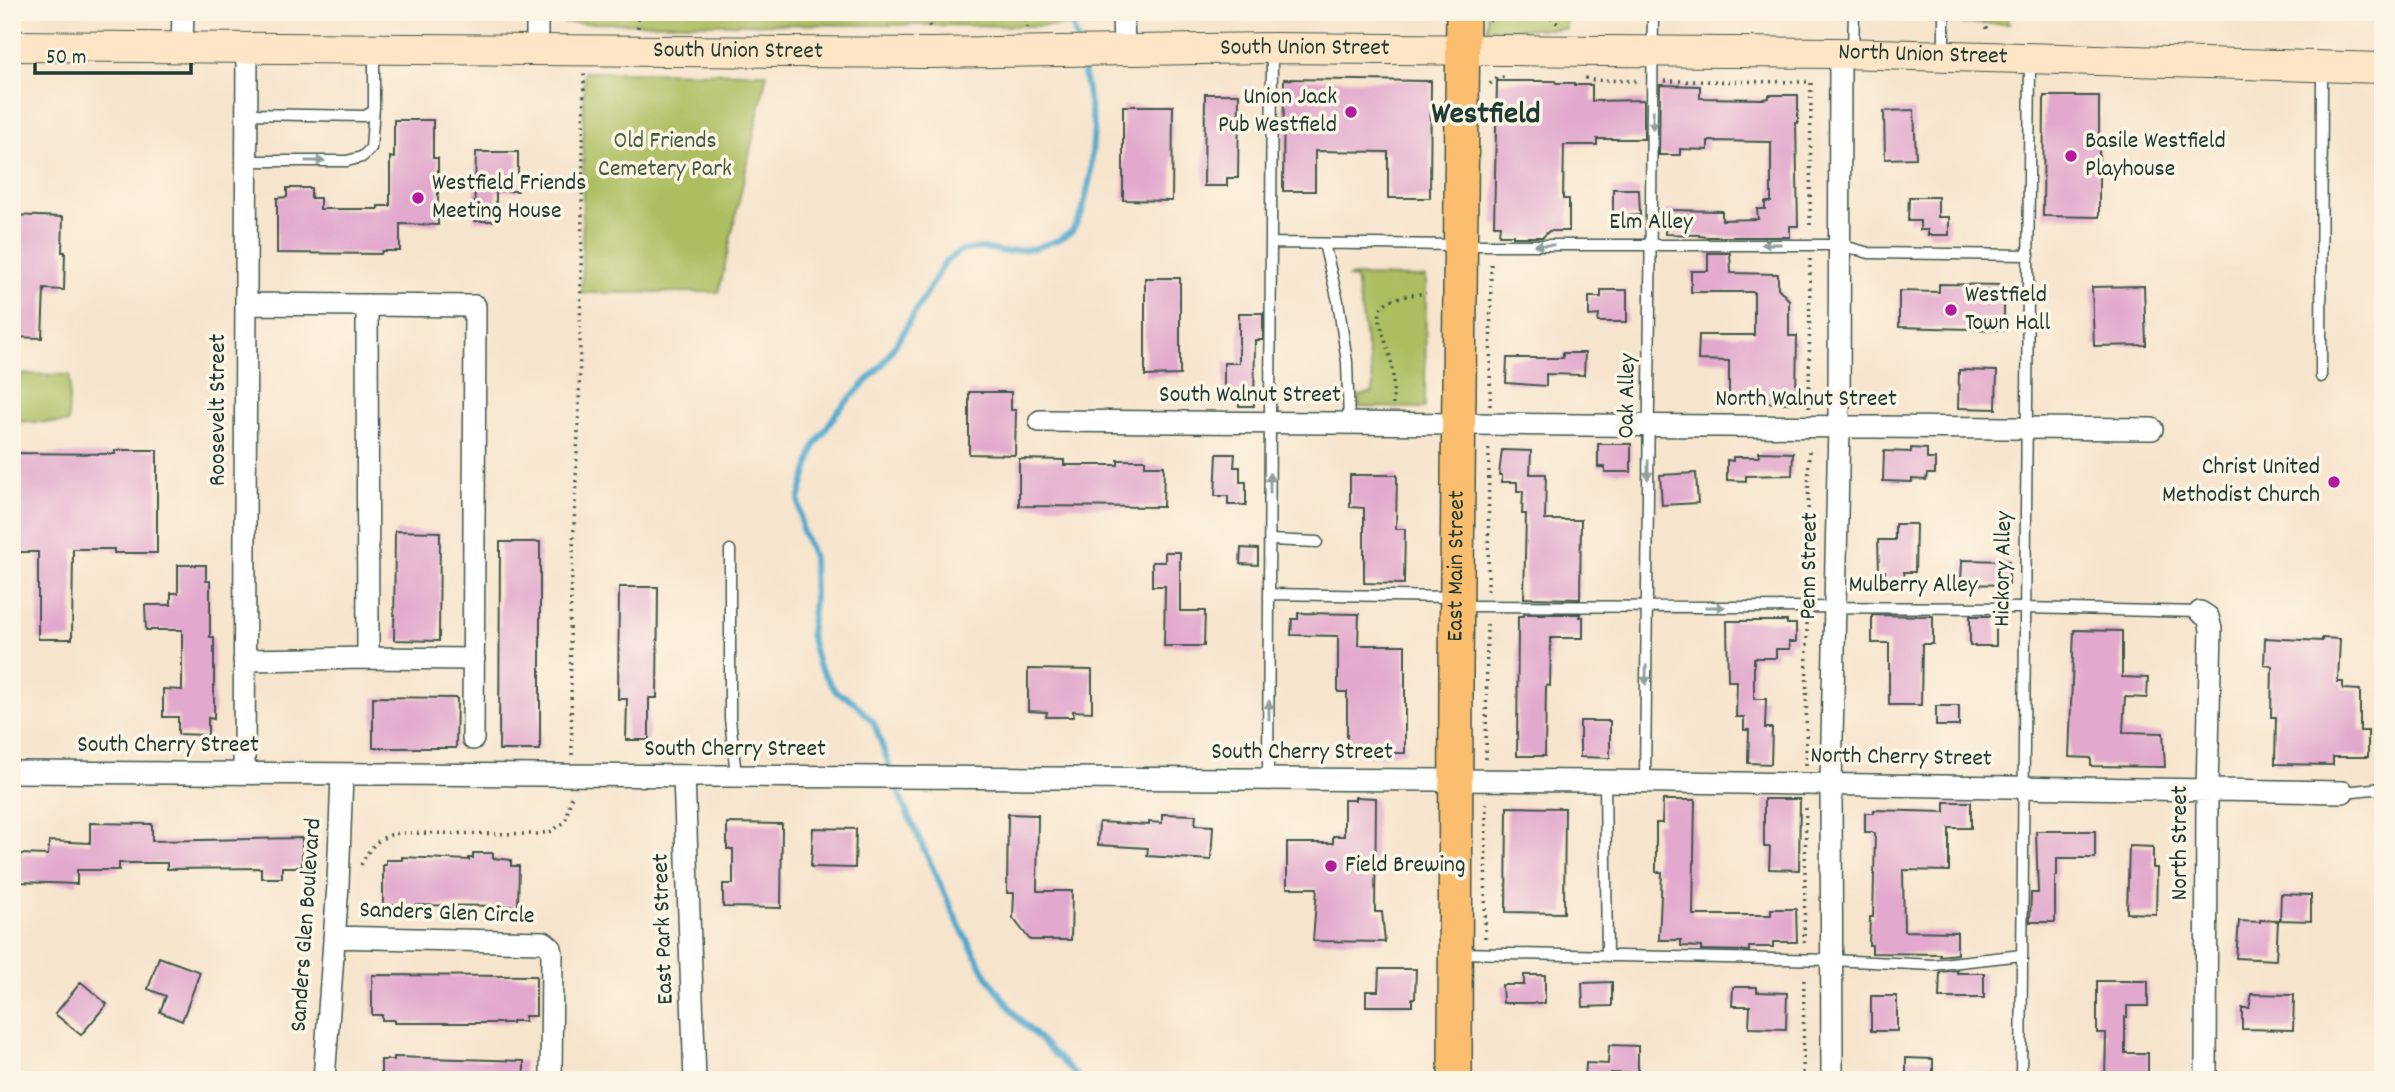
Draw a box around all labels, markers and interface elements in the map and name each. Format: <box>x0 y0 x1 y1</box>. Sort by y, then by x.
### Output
street label: South Union Street <box>1220 31 1390 66</box>
scale bar <box>35 32 191 76</box>
street label: South Union Street <box>653 34 823 69</box>
street label: North Union Street <box>1838 36 2008 75</box>
text: 50 m <box>46 44 86 74</box>
place label: Union Jack Pub Westfield <box>1218 81 1337 143</box>
district label: Westfield <box>1431 93 1541 139</box>
marker: Union Jack Pub Westfield <box>1343 104 1359 120</box>
one-way arrow <box>1647 109 1659 131</box>
park label: Old Friends Cemetery Park <box>598 125 732 187</box>
place label: Basile Westfield Playhouse <box>2085 125 2226 187</box>
marker: Basile Westfield Playhouse <box>2063 148 2079 164</box>
one-way arrow <box>304 155 326 167</box>
place label: Westfield Friends Meeting House <box>432 167 586 229</box>
marker: Westfield Friends Meeting House <box>410 190 426 206</box>
street label: Elm Alley <box>1609 206 1694 240</box>
one-way arrow <box>1760 238 1782 250</box>
one-way arrow <box>1533 239 1555 250</box>
place label: Westfield Town Hall <box>1965 279 2050 341</box>
marker: Westfield Town Hall <box>1943 302 1959 318</box>
street label: Roosevelt Street <box>202 334 236 486</box>
street label: Oak Alley <box>1610 352 1646 439</box>
street label: South Walnut Street <box>1159 379 1341 413</box>
street label: North Walnut Street <box>1715 383 1897 417</box>
place label: Christ United Methodist Church <box>2162 451 2320 513</box>
one-way arrow <box>1642 459 1654 481</box>
one-way arrow <box>1264 472 1276 494</box>
marker: Christ United Methodist Church <box>2326 474 2342 490</box>
street label: East Main Street <box>1439 490 1475 642</box>
street label: Hickory Alley <box>1986 510 2022 627</box>
street label: Penn Street <box>1792 512 1828 620</box>
street label: Mulberry Alley <box>1849 569 1979 603</box>
one-way arrow <box>1704 601 1726 613</box>
one-way arrow <box>1640 664 1652 686</box>
one-way arrow <box>1263 699 1275 721</box>
street label: South Cherry Street <box>77 729 259 763</box>
street label: South Cherry Street <box>644 733 826 767</box>
street label: South Cherry Street <box>1211 736 1393 770</box>
street label: North Cherry Street <box>1810 739 1992 777</box>
street label: North Street <box>2164 785 2198 901</box>
street label: Sanders Glen Boulevard <box>283 817 331 1033</box>
place label: Field Brewing <box>1345 849 1465 883</box>
street label: East Park Street <box>644 853 684 1005</box>
marker: Field Brewing <box>1323 858 1339 874</box>
street label: Sanders Glen Circle <box>359 894 535 934</box>

